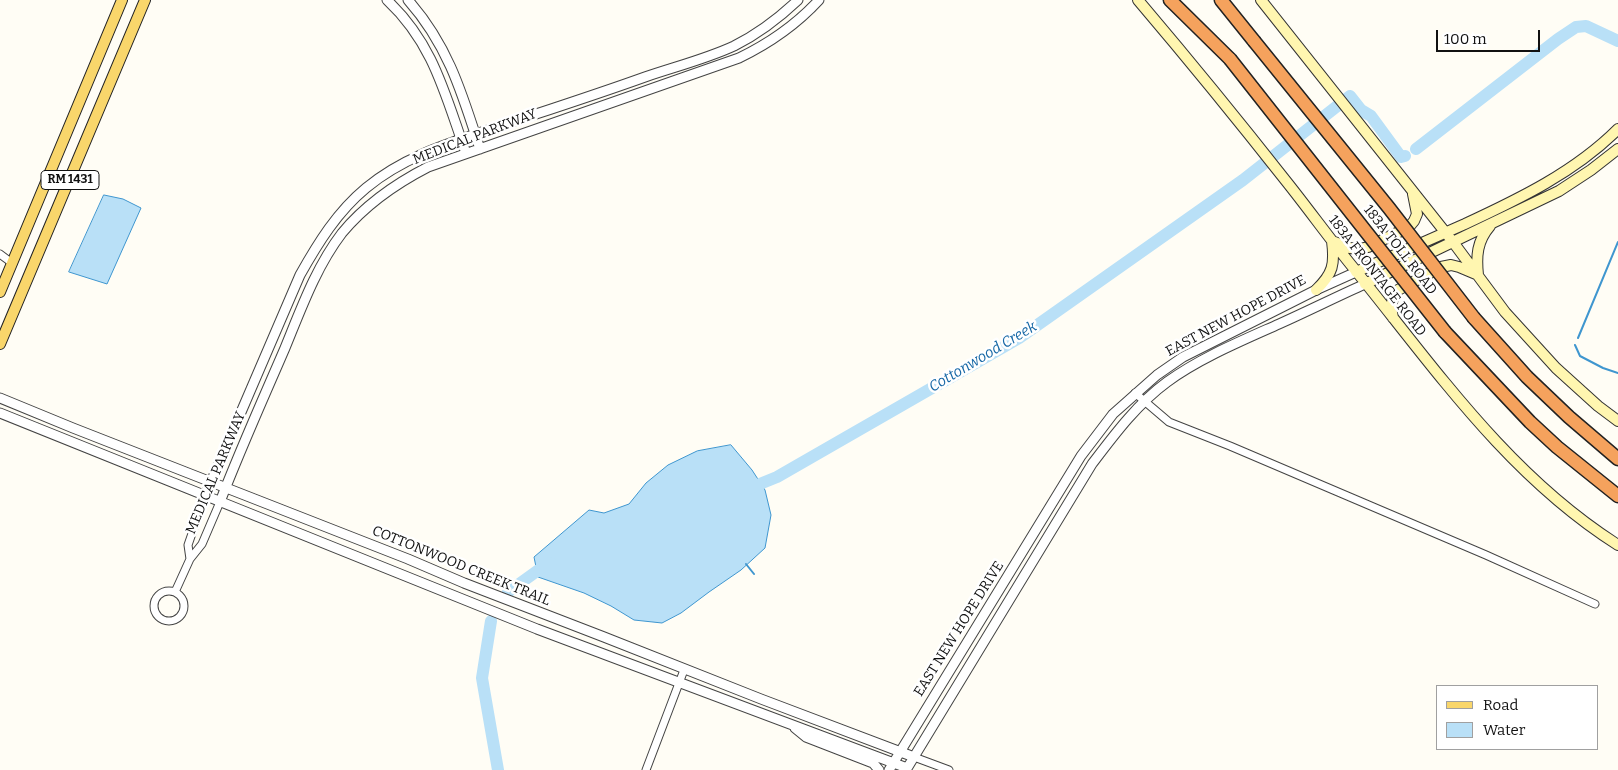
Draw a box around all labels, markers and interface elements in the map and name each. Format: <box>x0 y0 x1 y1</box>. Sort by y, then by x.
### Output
scale bar <box>1438 20 1542 52</box>
text: 100 m <box>1444 30 1487 48</box>
street label: MEDICAL PARKWAY <box>411 106 539 168</box>
road number: RM 1431 <box>41 170 99 190</box>
street label: 183A TOLL ROAD <box>1360 202 1440 298</box>
street label: 183A FRONTAGE ROAD <box>1325 212 1429 340</box>
street label: EAST NEW HOPE DRIVE <box>1163 272 1309 360</box>
water label: Cottonwood Creek <box>926 318 1040 396</box>
street label: MEDICAL PARKWAY <box>183 409 249 537</box>
street label: COTTONWOOD CREEK TRAIL <box>370 523 552 609</box>
street label: EAST NEW HOPE DRIVE <box>910 558 1008 700</box>
legend <box>1436 685 1598 750</box>
text: Road <box>1483 696 1518 714</box>
text: Water <box>1483 721 1525 739</box>

